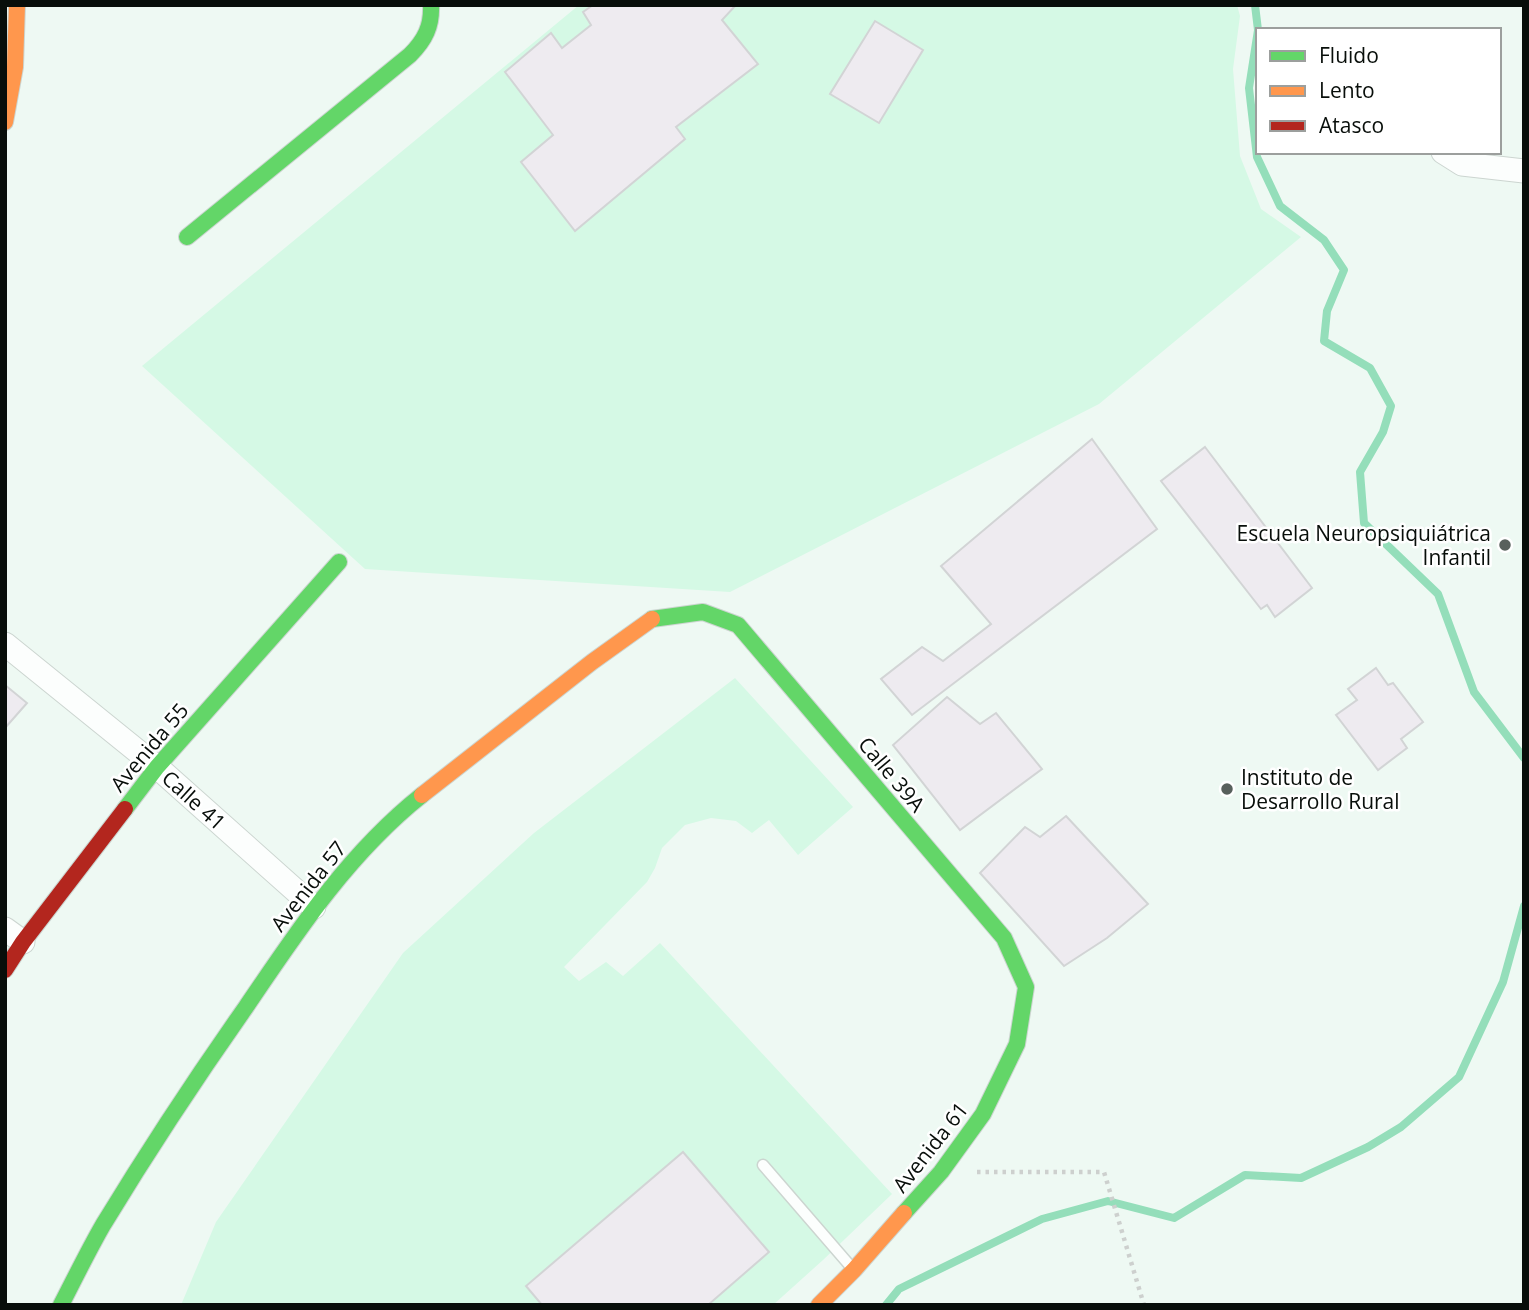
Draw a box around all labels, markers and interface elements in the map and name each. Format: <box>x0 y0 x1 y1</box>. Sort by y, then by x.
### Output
legend <box>1256 28 1501 154</box>
text: Fluido <box>1319 41 1379 69</box>
text: Lento <box>1319 76 1375 104</box>
text: Atasco <box>1319 111 1384 139</box>
place label: Escuela Neuropsiquiátrica Infantil <box>1237 519 1491 571</box>
marker: Escuela Neuropsiquiátrica Infantil <box>1497 537 1513 553</box>
street label: Avenida 55 <box>104 697 194 797</box>
street label: Calle 39A <box>852 731 932 818</box>
place label: Instituto de Desarrollo Rural <box>1241 763 1400 815</box>
street label: Calle 41 <box>156 764 232 836</box>
marker: Instituto de Desarrollo Rural <box>1219 781 1235 797</box>
street label: Avenida 57 <box>264 835 352 937</box>
street label: Avenida 61 <box>886 1096 974 1198</box>

